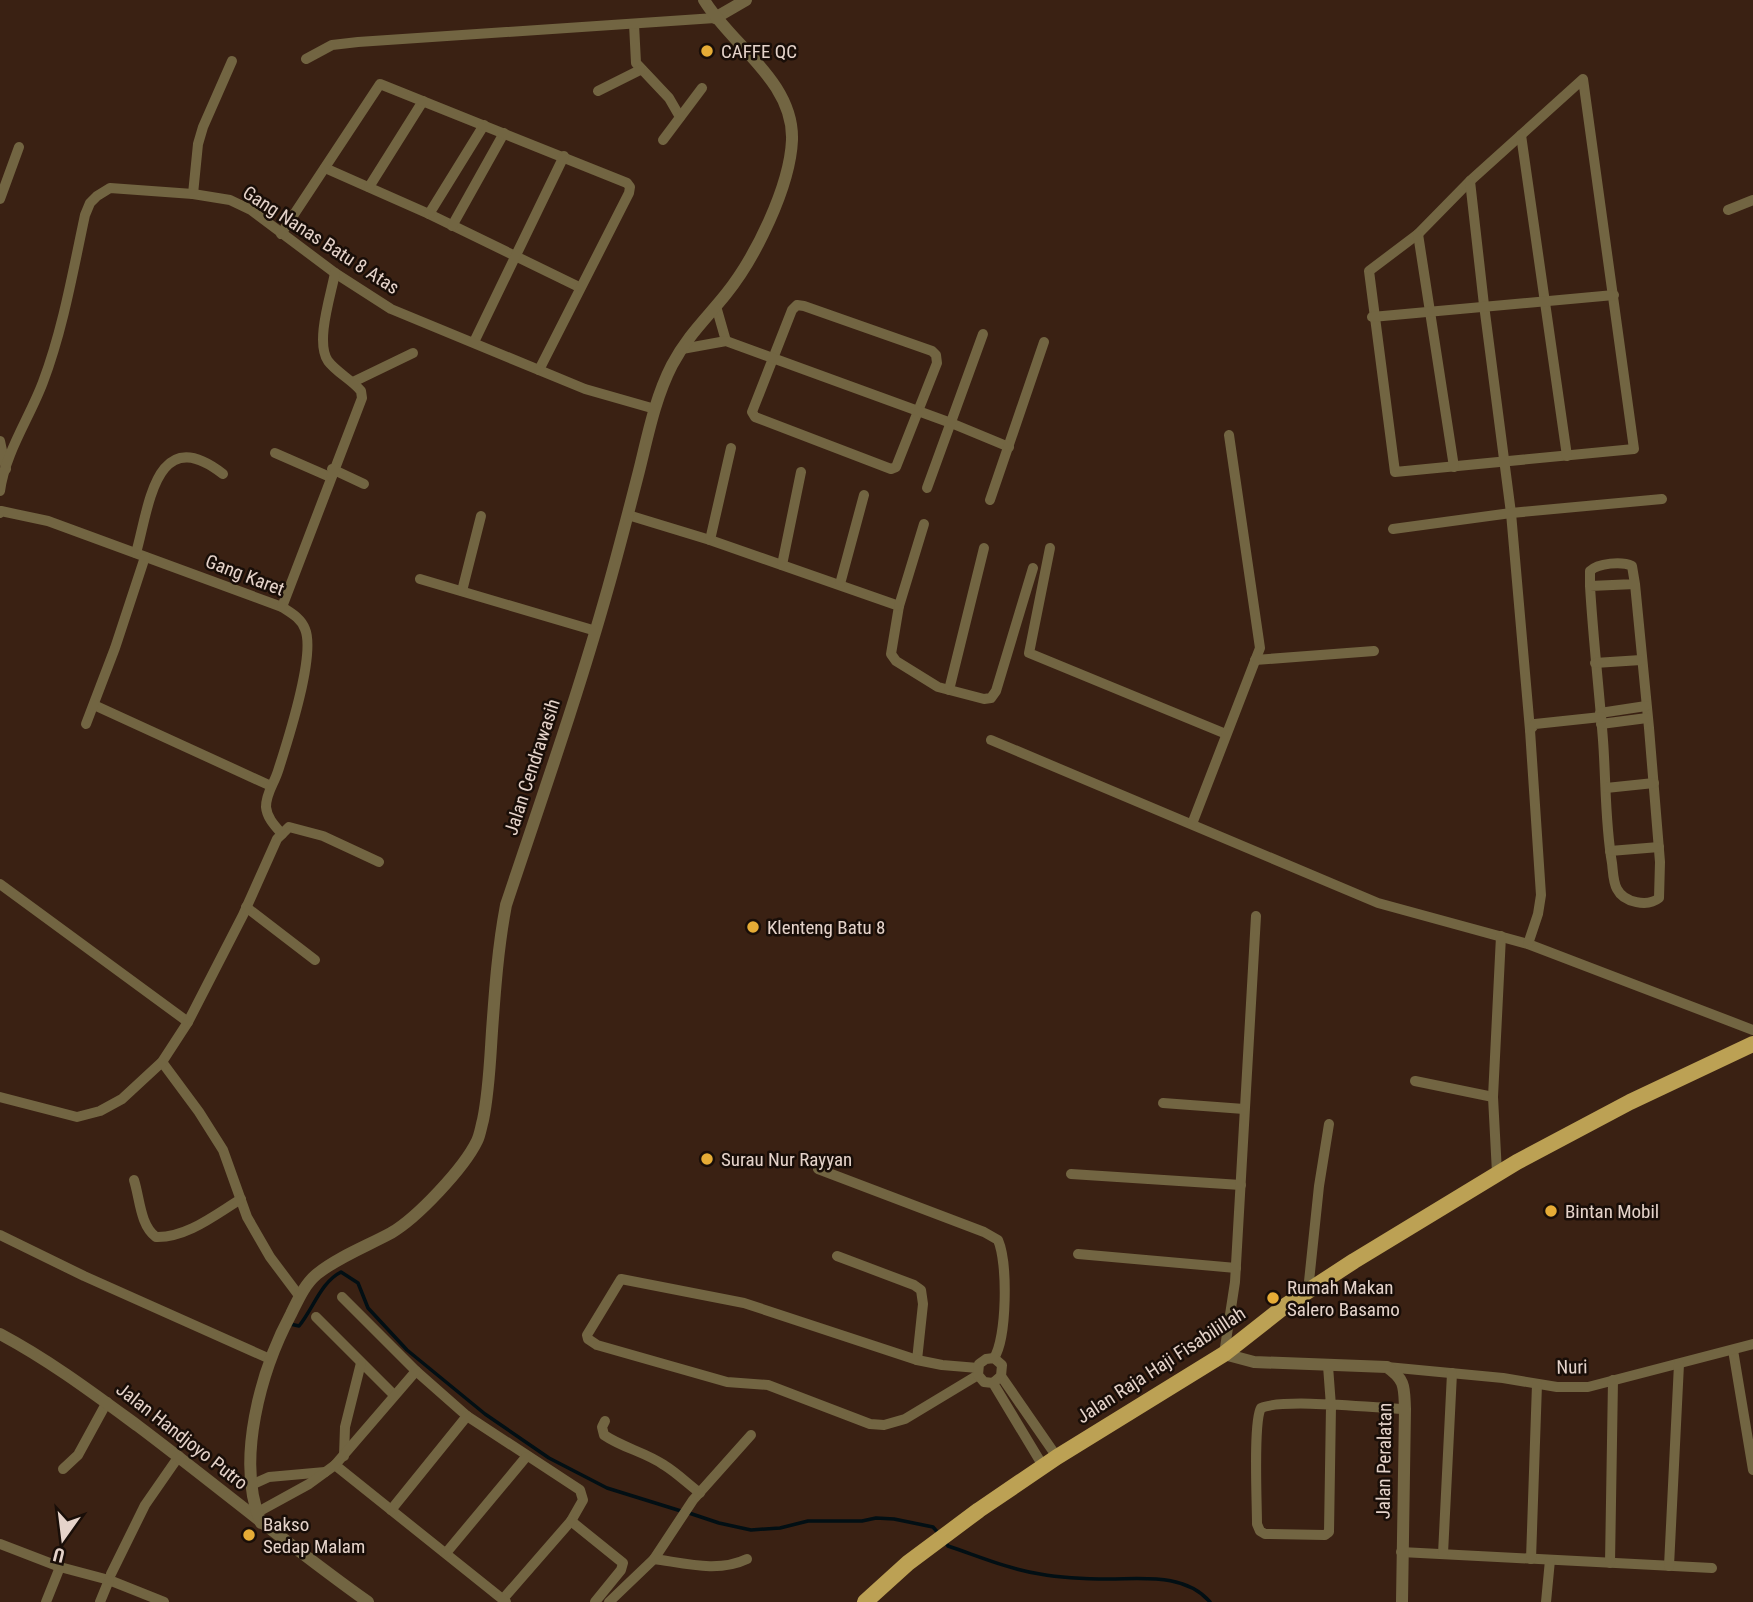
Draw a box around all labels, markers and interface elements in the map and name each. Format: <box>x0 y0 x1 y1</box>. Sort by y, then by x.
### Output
place label: CAFFE QC <box>721 40 797 63</box>
marker: CAFFE QC <box>699 43 715 59</box>
street label: Gang Nanas Batu 8 Atas <box>238 181 404 299</box>
street label: Gang Karet <box>202 549 288 601</box>
street label: Jalan Cendrawasih <box>499 696 565 838</box>
place label: Klenteng Batu 8 <box>767 916 885 939</box>
marker: Klenteng Batu 8 <box>745 919 761 935</box>
place label: Surau Nur Rayyan <box>721 1148 852 1171</box>
marker: Surau Nur Rayyan <box>699 1151 715 1167</box>
place label: Bintan Mobil <box>1565 1200 1659 1223</box>
marker: Bintan Mobil <box>1543 1203 1559 1219</box>
place label: Rumah Makan Salero Basamo <box>1287 1276 1400 1321</box>
marker: Rumah Makan Salero Basamo <box>1265 1290 1281 1306</box>
street label: Jalan Raja Haji Fisabilillah <box>1072 1302 1250 1428</box>
street label: Nuri <box>1556 1355 1588 1379</box>
street label: Jalan Handjoyo Putro <box>112 1377 252 1495</box>
street label: Jalan Peralatan <box>1371 1403 1397 1519</box>
north arrow <box>28 1504 98 1574</box>
place label: Bakso Sedap Malam <box>263 1513 365 1558</box>
marker: Bakso Sedap Malam <box>241 1527 257 1543</box>
text: U <box>51 1543 67 1567</box>

